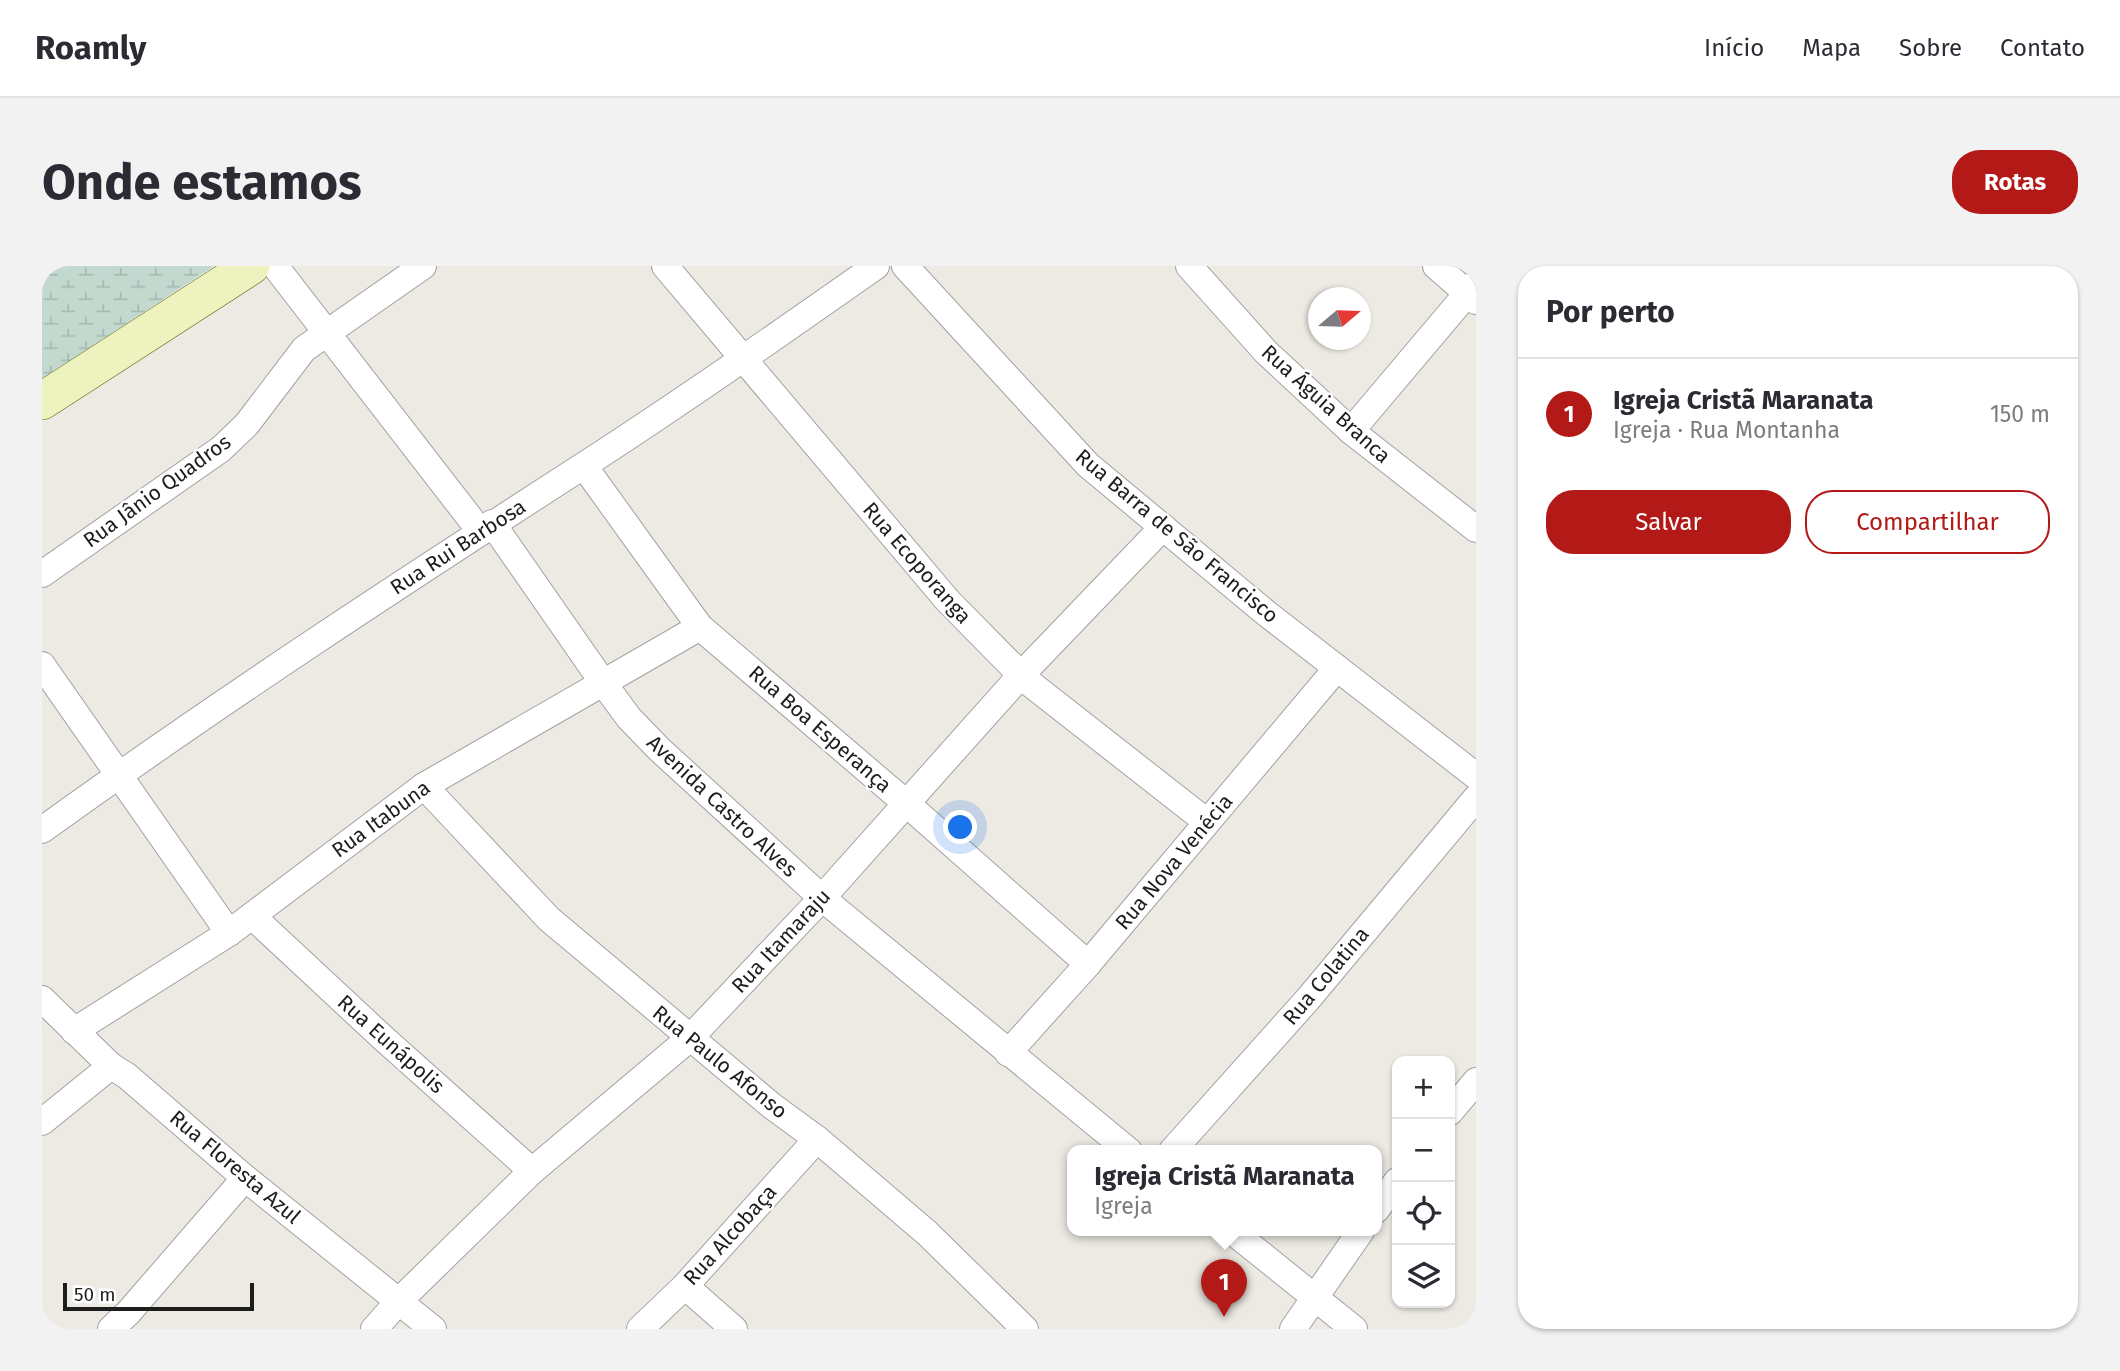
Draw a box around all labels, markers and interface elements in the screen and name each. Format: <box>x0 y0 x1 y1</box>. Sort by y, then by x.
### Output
text: Roamly <box>35 28 146 68</box>
text: Início <box>1704 34 1764 62</box>
text: Mapa <box>1802 34 1861 62</box>
text: Sobre <box>1899 34 1962 62</box>
text: Contato <box>2000 34 2085 62</box>
button: Rotas <box>1952 150 2078 214</box>
text: Onde estamos <box>42 153 362 212</box>
north arrow <box>1308 287 1371 350</box>
text: Por perto <box>1546 294 1675 330</box>
street label: Rua Águia Branca <box>1256 339 1396 469</box>
text: Igreja Cristã Maranata <box>1613 385 1873 416</box>
text: 1 <box>1564 400 1574 428</box>
text: 150 m <box>1990 400 2050 428</box>
text: Igreja · Rua Montanha <box>1613 416 1840 444</box>
street label: Rua Jânio Quadros <box>78 429 236 553</box>
street label: Rua Barra de São Francisco <box>1070 443 1284 629</box>
button: Salvar <box>1546 490 1791 554</box>
button: Compartilhar <box>1805 490 2050 554</box>
street label: Rua Rui Barbosa <box>385 494 531 600</box>
street label: Rua Ecoporanga <box>857 497 977 629</box>
street label: Rua Boa Esperança <box>743 660 897 798</box>
street label: Avenida Castro Alves <box>641 730 803 883</box>
street label: Rua Itabuna <box>327 775 435 863</box>
street label: Rua Nova Venécia <box>1110 789 1238 935</box>
your location <box>943 810 977 844</box>
street label: Rua Itamaraju <box>726 883 836 999</box>
street label: Rua Colatina <box>1277 922 1375 1030</box>
street label: Rua Eunápolis <box>332 989 450 1099</box>
street label: Rua Paulo Afonso <box>647 1000 793 1124</box>
map controls <box>1392 1056 1455 1308</box>
button: + <box>1392 1056 1455 1119</box>
street label: Rua Floresta Azul <box>164 1105 306 1229</box>
button: − <box>1392 1119 1455 1182</box>
popup <box>1067 1145 1382 1236</box>
text: Igreja Cristã Maranata <box>1094 1161 1355 1192</box>
street label: Rua Alcobaça <box>678 1179 782 1291</box>
button: locate <box>1392 1182 1455 1245</box>
text: Igreja <box>1094 1192 1153 1220</box>
button: layers <box>1392 1245 1455 1308</box>
pin: 1 <box>1201 1259 1247 1317</box>
scale bar <box>63 1280 254 1312</box>
text: 50 m <box>74 1283 115 1306</box>

